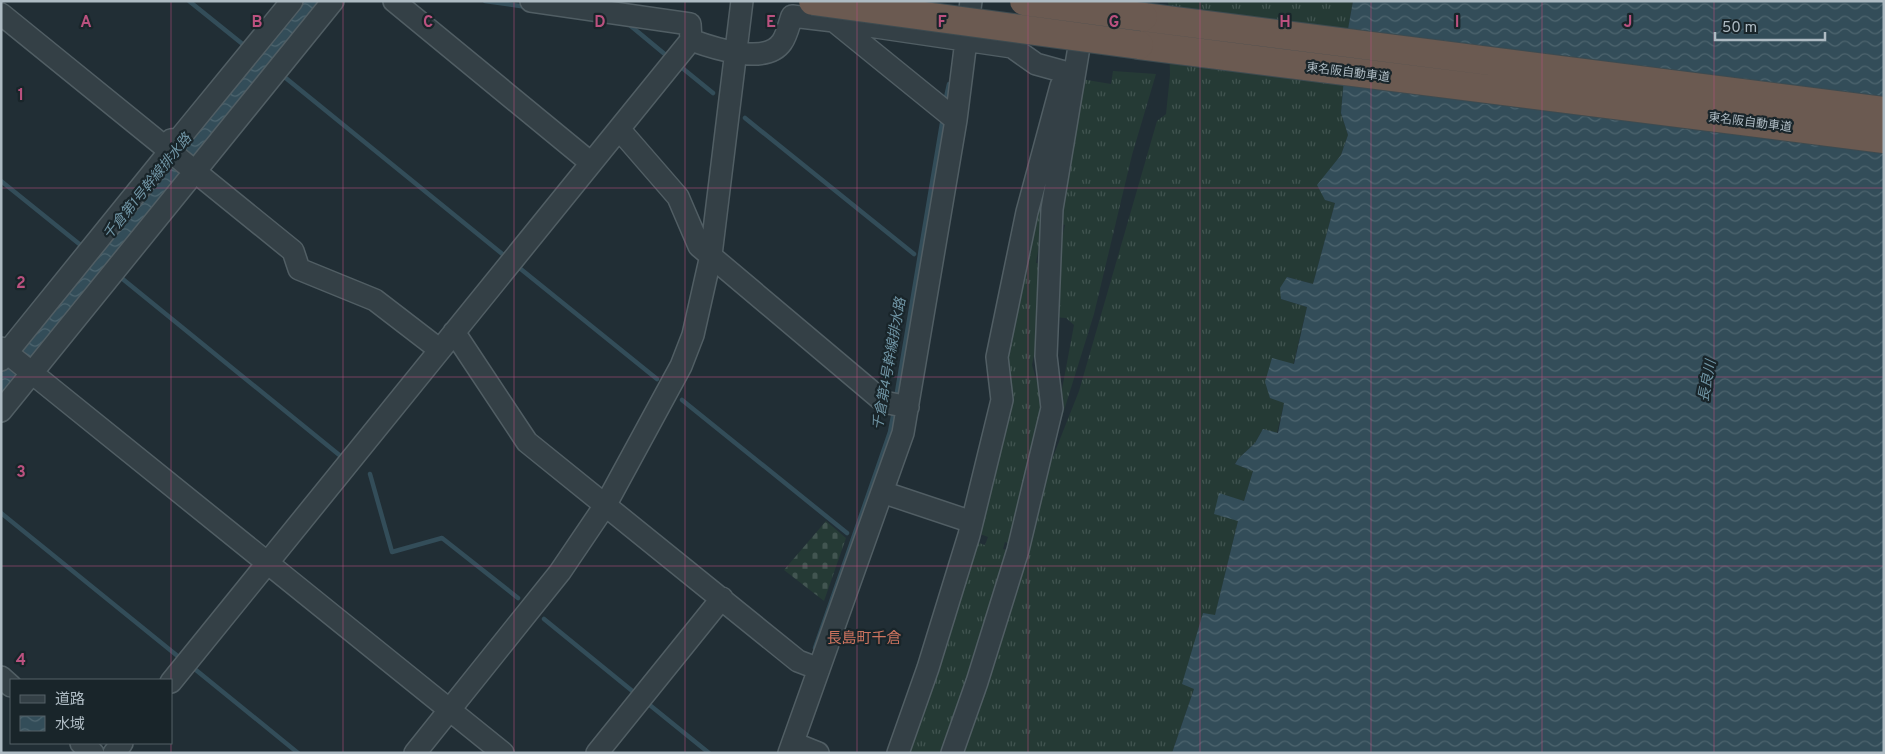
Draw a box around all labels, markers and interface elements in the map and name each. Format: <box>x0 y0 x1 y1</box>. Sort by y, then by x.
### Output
scale bar <box>1715 10 1825 42</box>
text: A <box>80 13 92 33</box>
text: B <box>251 13 263 33</box>
text: C <box>423 13 433 33</box>
text: D <box>594 13 606 33</box>
text: E <box>766 13 776 33</box>
text: F <box>937 13 947 33</box>
text: G <box>1109 13 1119 33</box>
text: H <box>1279 13 1291 33</box>
text: I <box>1455 13 1459 33</box>
text: J <box>1624 13 1632 33</box>
text: 50 m <box>1722 19 1757 38</box>
street label: 東名阪自動車道 <box>1305 60 1391 86</box>
text: 1 <box>18 86 24 106</box>
street label: 東名阪自動車道 <box>1707 110 1793 136</box>
water label: 千倉第1号幹線排水路 <box>100 130 196 243</box>
text: 2 <box>16 274 26 294</box>
water label: 千倉第4号幹線排水路 <box>870 296 910 431</box>
water label: 長良川 <box>1696 357 1721 403</box>
text: 3 <box>16 463 26 483</box>
district label: 長島町千倉 <box>826 630 902 649</box>
text: 4 <box>16 651 26 671</box>
legend <box>10 679 172 744</box>
text: 道路 <box>55 691 85 710</box>
text: 水域 <box>55 716 85 735</box>

